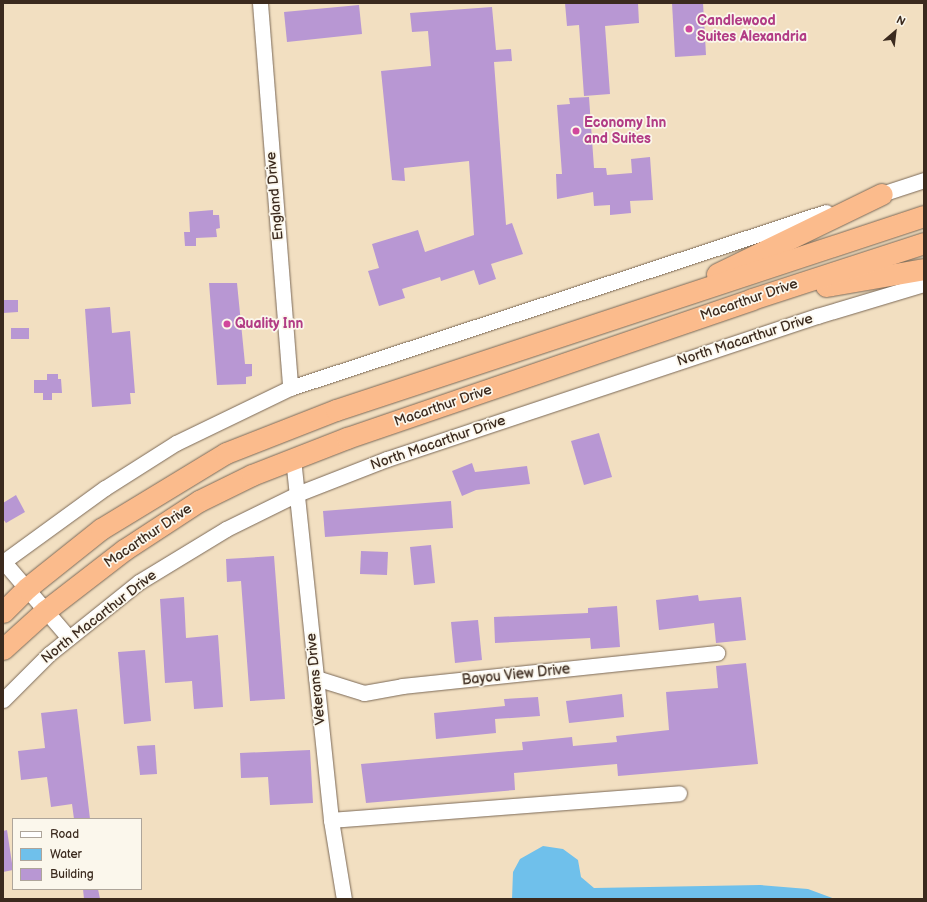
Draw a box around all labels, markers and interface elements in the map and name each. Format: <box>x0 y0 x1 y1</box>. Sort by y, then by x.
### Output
north arrow <box>875 12 915 52</box>
place label: Candlewood Suites Alexandria <box>697 13 807 46</box>
text: N <box>894 13 908 29</box>
marker: Candlewood Suites Alexandria <box>684 24 694 34</box>
place label: Economy Inn and Suites <box>584 115 667 148</box>
marker: Economy Inn and Suites <box>571 126 581 136</box>
street label: England Drive <box>263 151 287 241</box>
street label: Macarthur Drive <box>698 275 800 325</box>
street label: North Macarthur Drive <box>675 310 815 370</box>
place label: Quality Inn <box>235 316 304 332</box>
marker: Quality Inn <box>222 319 232 329</box>
street label: Macarthur Drive <box>392 381 494 431</box>
street label: North Macarthur Drive <box>368 412 508 474</box>
street label: Macarthur Drive <box>101 500 195 572</box>
street label: North Macarthur Drive <box>38 567 160 667</box>
street label: Veterans Drive <box>303 632 329 726</box>
street label: Bayou View Drive <box>461 661 571 689</box>
legend <box>12 818 142 890</box>
text: Road <box>50 827 79 842</box>
text: Water <box>50 847 82 862</box>
text: Building <box>50 867 94 882</box>

